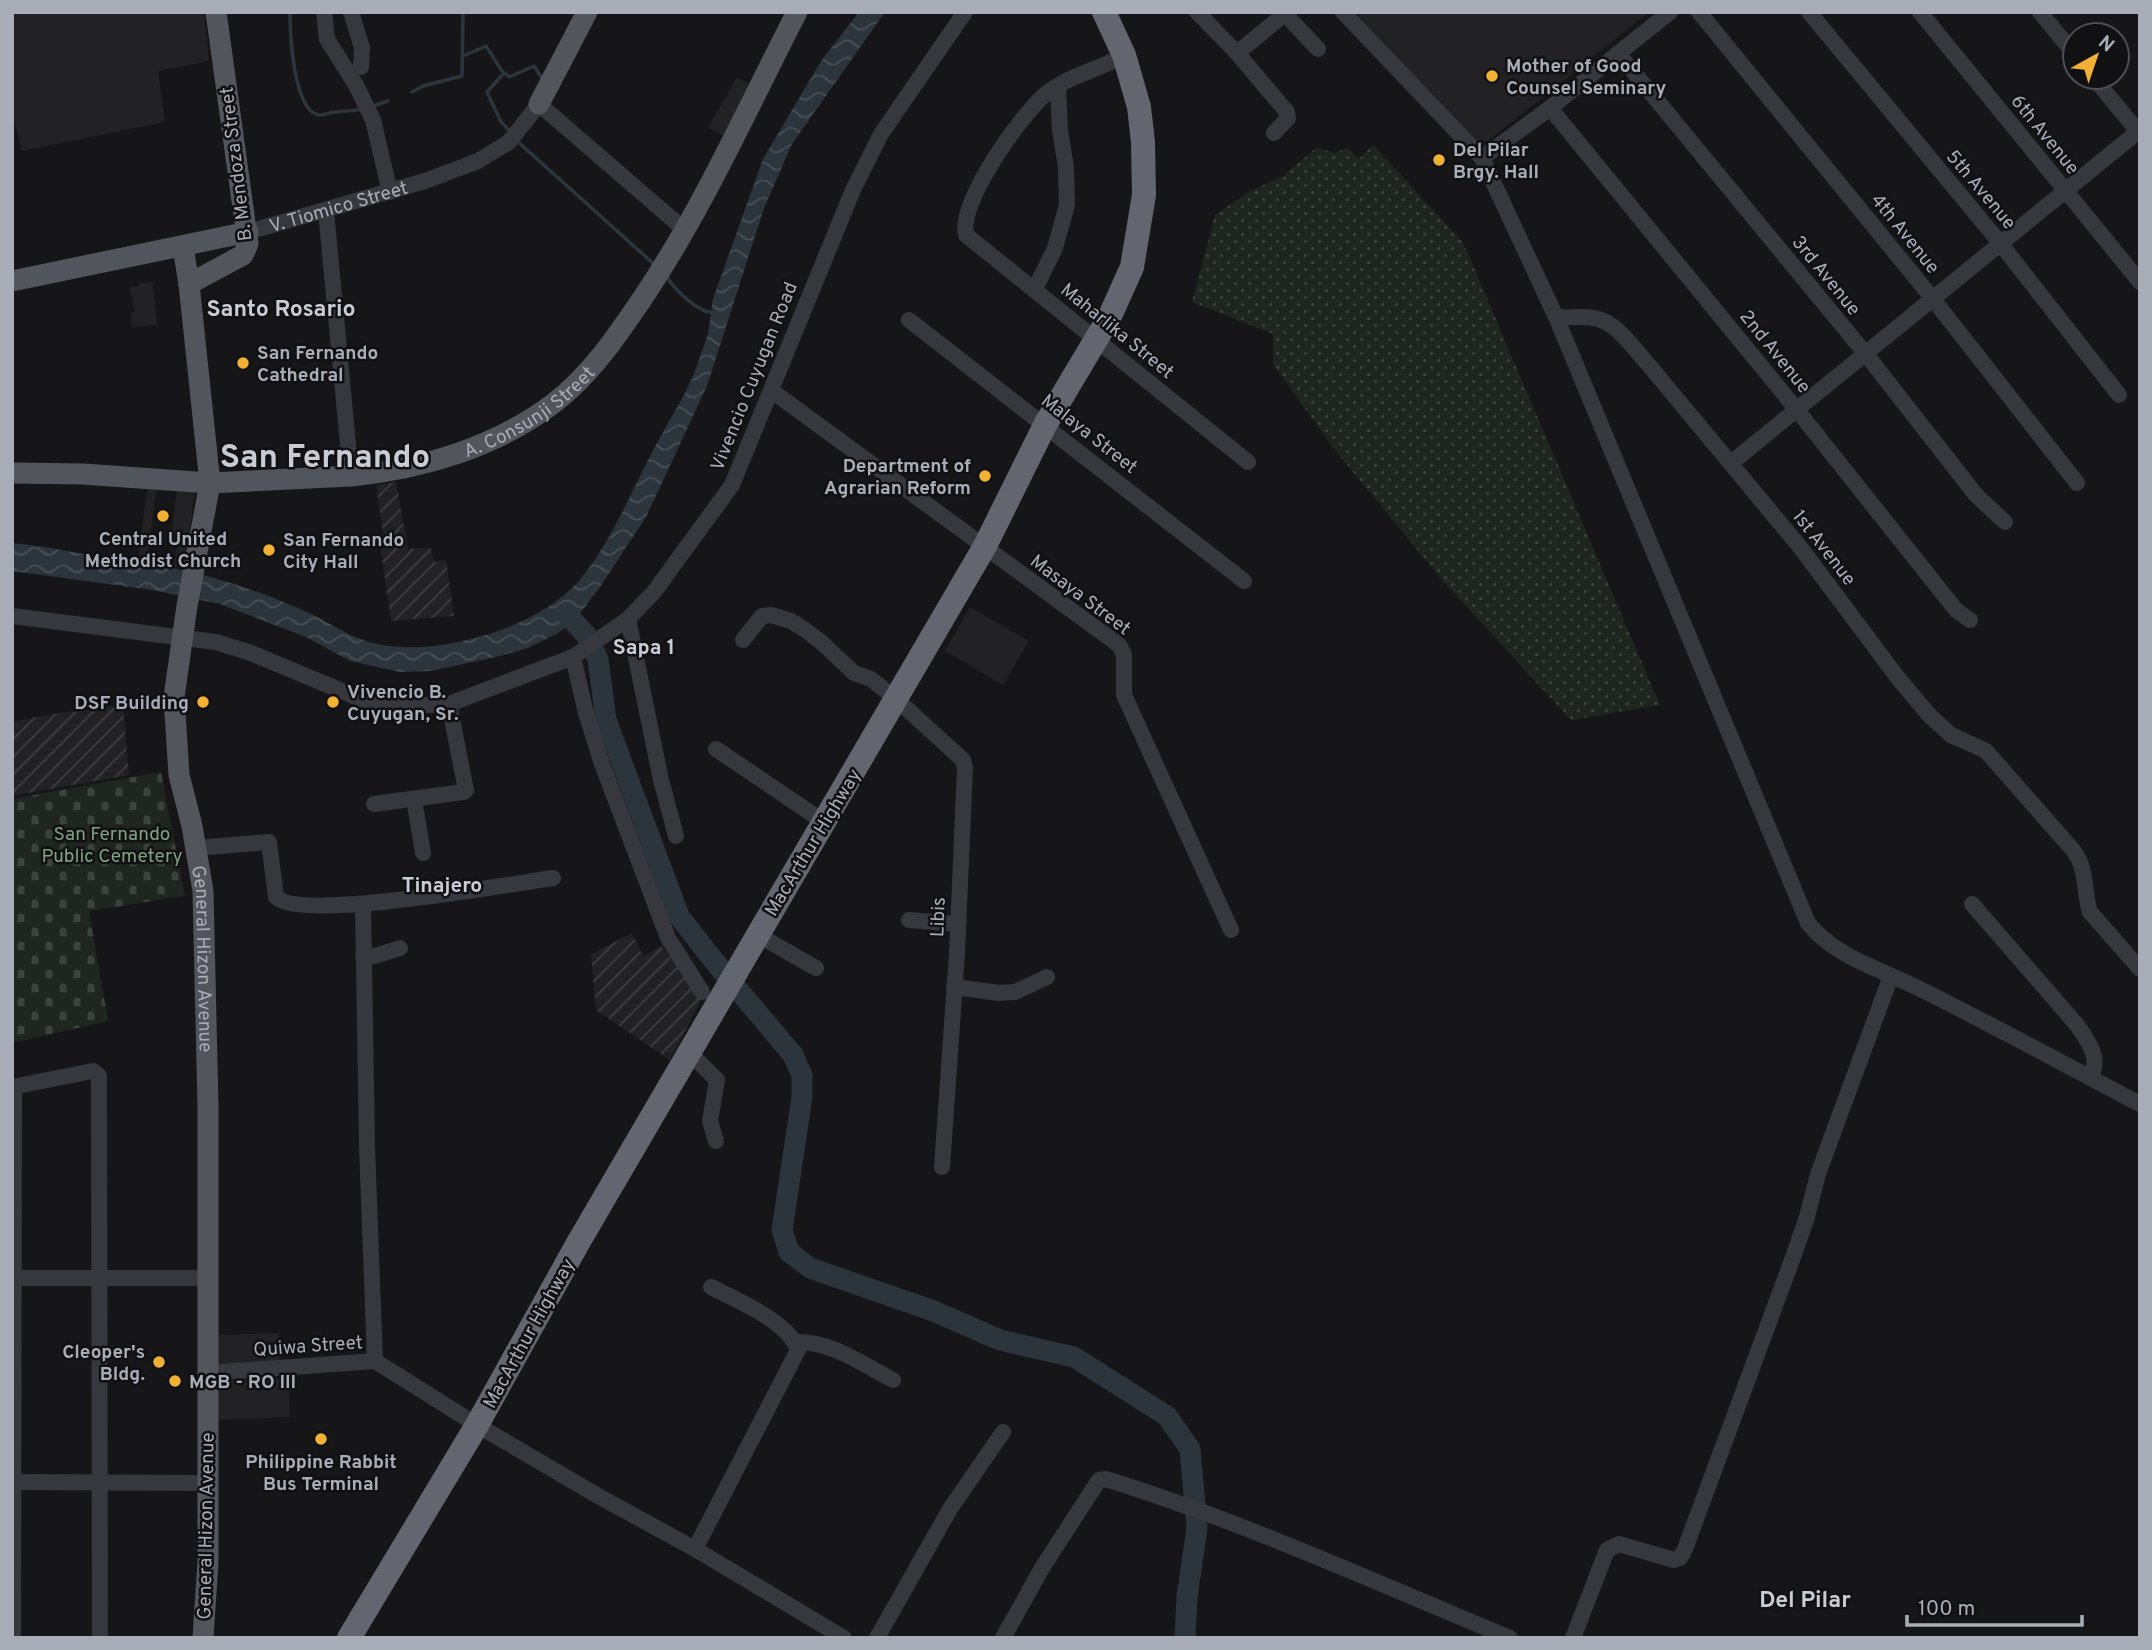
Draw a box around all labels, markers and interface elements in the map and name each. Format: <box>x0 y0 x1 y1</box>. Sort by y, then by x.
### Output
north arrow <box>2061 21 2131 91</box>
text: N <box>2093 31 2119 58</box>
place label: Mother of Good Counsel Seminary <box>1506 55 1666 101</box>
marker: Mother of Good Counsel Seminary <box>1484 68 1500 84</box>
street label: B. Mendoza Street <box>216 85 258 242</box>
street label: 6th Avenue <box>2005 90 2084 180</box>
place label: Del Pilar Brgy. Hall <box>1453 139 1539 185</box>
street label: 5th Avenue <box>1940 146 2021 235</box>
marker: Del Pilar Brgy. Hall <box>1431 152 1447 168</box>
street label: V. Tiomico Street <box>267 177 411 239</box>
street label: 4th Avenue <box>1865 189 1944 279</box>
street label: 3rd Avenue <box>1786 231 1865 321</box>
street label: Maharlika Street <box>1055 278 1178 385</box>
street label: Vivencio Cuyugan Road <box>706 279 804 475</box>
district label: Santo Rosario <box>206 296 356 325</box>
street label: 2nd Avenue <box>1733 306 1815 399</box>
place label: San Fernando Cathedral <box>257 342 378 388</box>
marker: San Fernando Cathedral <box>235 355 251 371</box>
street label: A. Consunji Street <box>461 362 601 464</box>
street label: Malaya Street <box>1036 389 1142 480</box>
district label: San Fernando <box>220 438 430 480</box>
place label: Department of Agrarian Reform <box>824 455 971 501</box>
marker: Department of Agrarian Reform <box>977 468 993 484</box>
street label: 1st Avenue <box>1786 505 1861 591</box>
marker: Central United Methodist Church <box>155 508 171 524</box>
place label: Central United Methodist Church <box>85 528 241 574</box>
place label: San Fernando City Hall <box>283 529 404 575</box>
marker: San Fernando City Hall <box>261 542 277 558</box>
street label: Masaya Street <box>1025 550 1135 641</box>
district label: Sapa 1 <box>613 635 675 662</box>
place label: Vivencio B. Cuyugan, Sr. <box>347 681 459 727</box>
place label: DSF Building <box>74 692 189 716</box>
marker: DSF Building <box>195 694 211 710</box>
marker: Vivencio B. Cuyugan, Sr. <box>325 694 341 710</box>
street label: MacArthur Highway <box>760 765 867 921</box>
park label: San Fernando Public Cemetery <box>41 823 183 869</box>
street label: General Hizon Avenue <box>185 864 217 1053</box>
district label: Tinajero <box>402 873 482 900</box>
street label: Libis <box>926 897 952 937</box>
street label: MacArthur Highway <box>479 1255 581 1413</box>
street label: Quiwa Street <box>253 1331 364 1363</box>
place label: Cleoper's Bldg. <box>62 1341 145 1387</box>
marker: Cleoper's Bldg. <box>151 1354 167 1370</box>
place label: MGB - RO III <box>189 1371 296 1395</box>
marker: MGB - RO III <box>167 1373 183 1389</box>
marker: Philippine Rabbit Bus Terminal <box>313 1431 329 1447</box>
street label: General Hizon Avenue <box>193 1432 221 1620</box>
place label: Philippine Rabbit Bus Terminal <box>245 1451 397 1497</box>
scale bar <box>1907 1584 2082 1628</box>
district label: Del Pilar <box>1759 1587 1851 1616</box>
text: 100 m <box>1918 1596 1975 1623</box>

